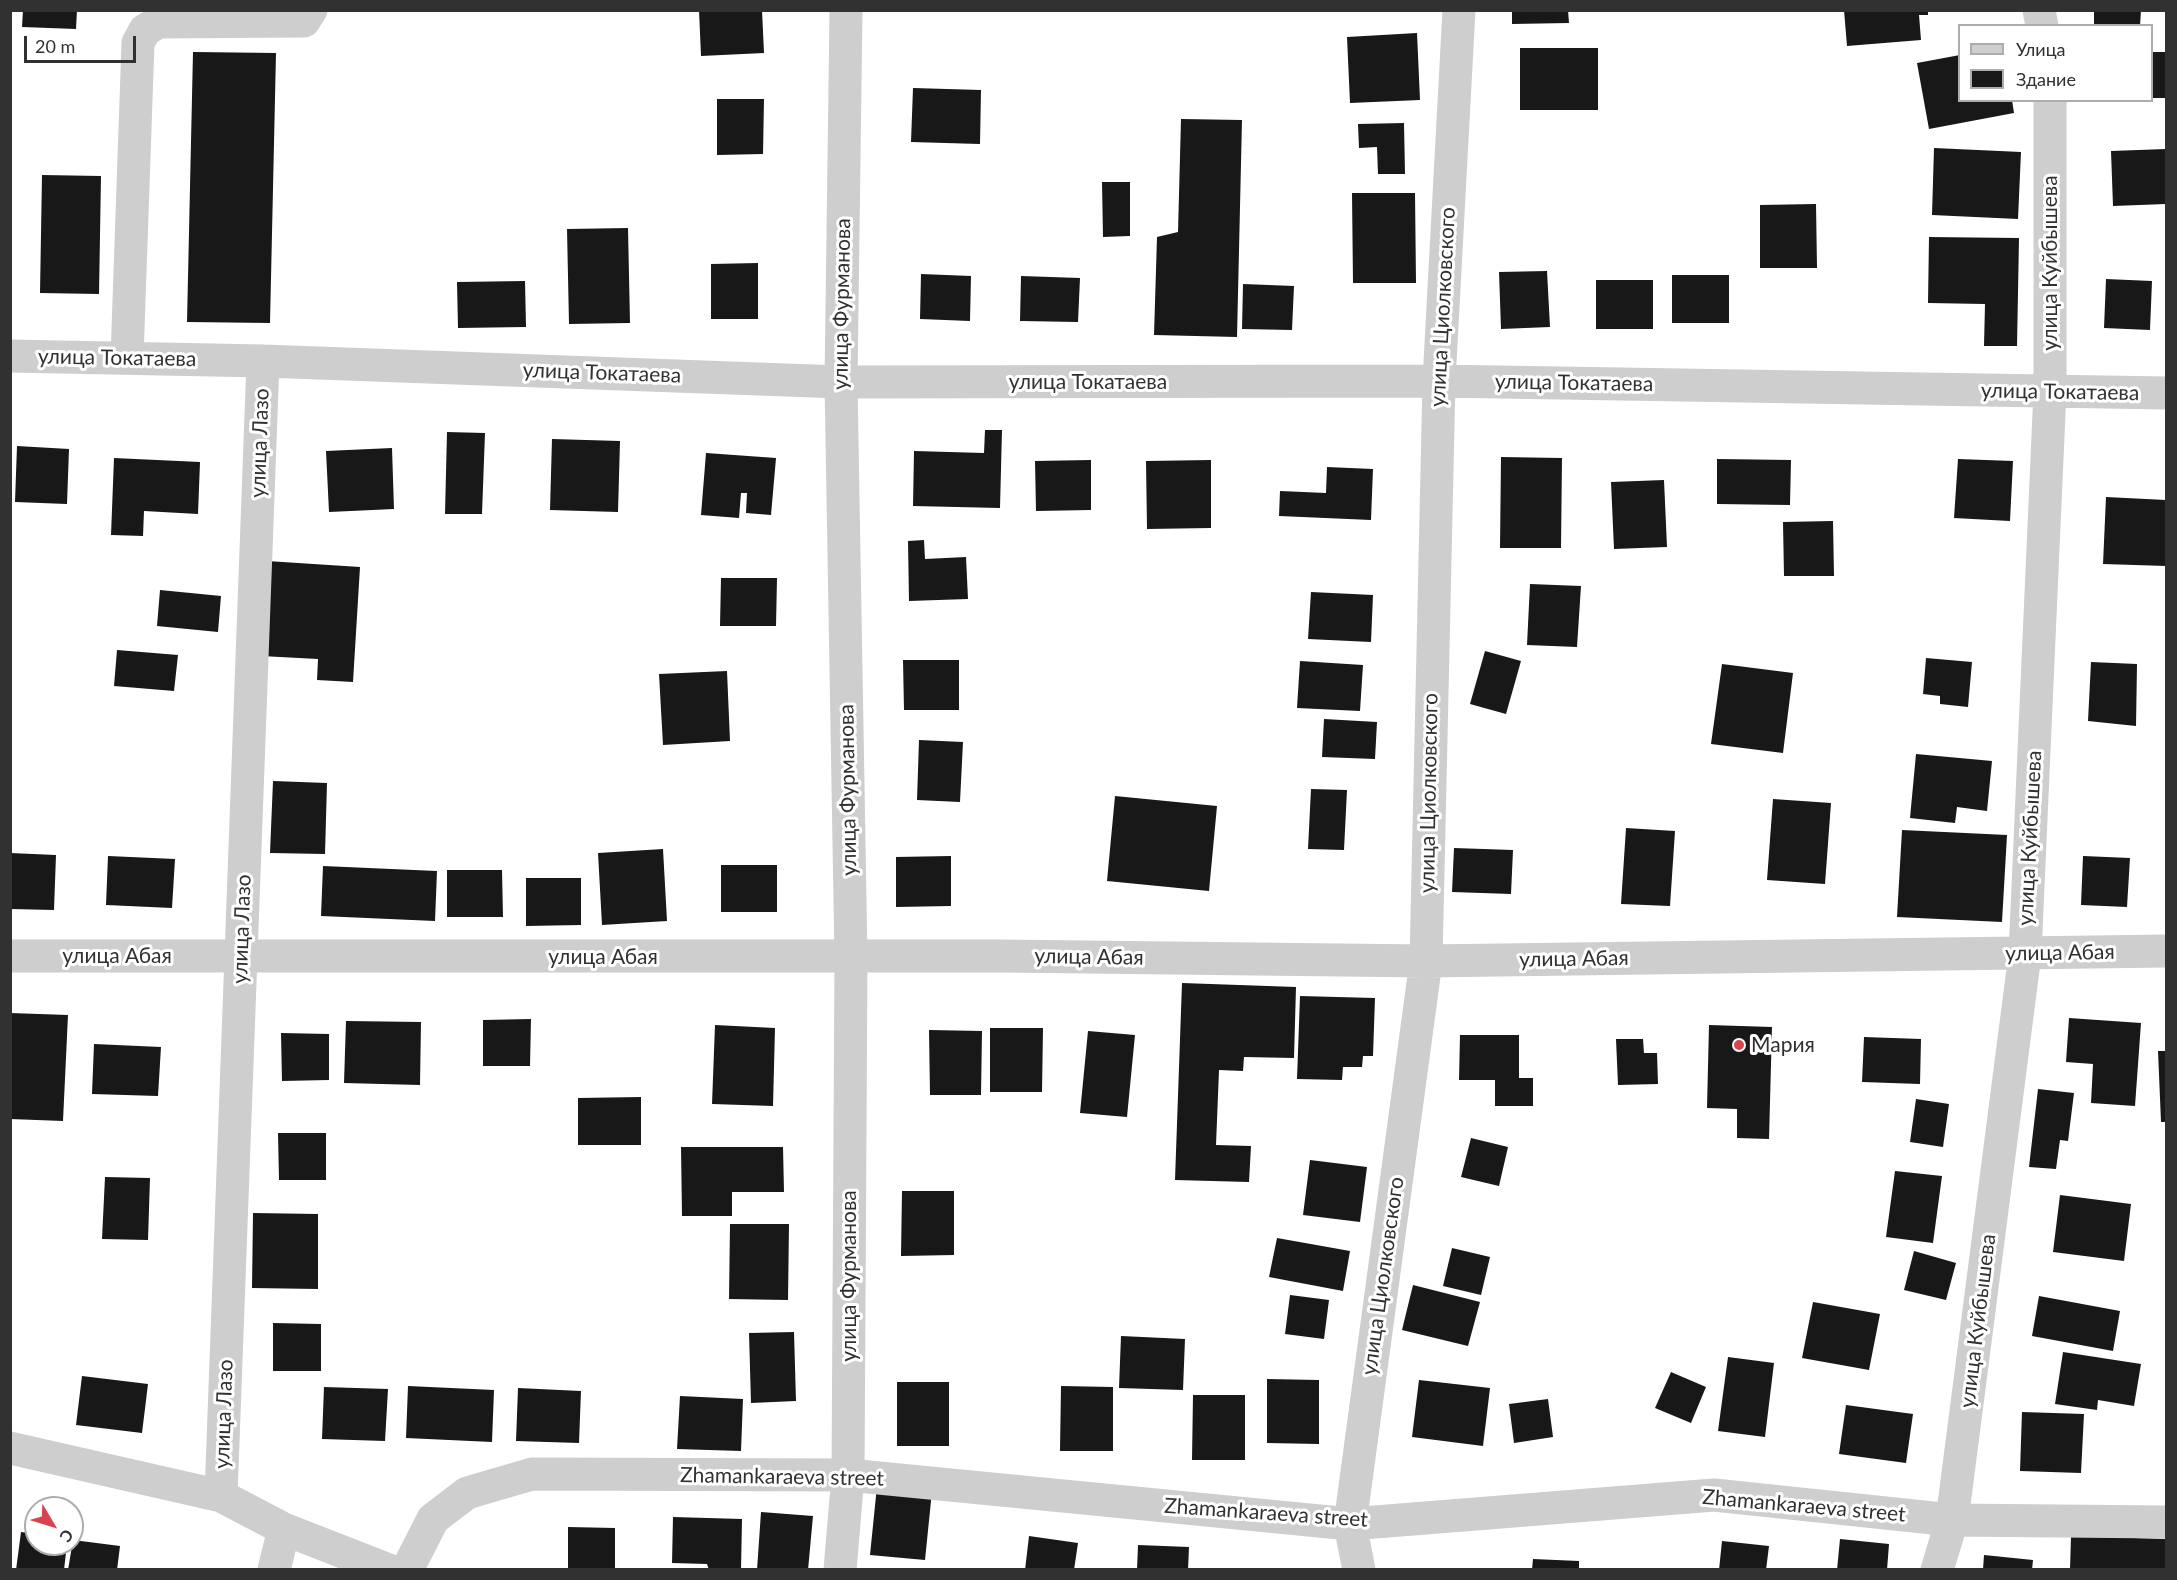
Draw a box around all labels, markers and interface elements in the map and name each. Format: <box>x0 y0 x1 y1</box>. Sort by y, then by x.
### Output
scale bar <box>27 24 140 62</box>
legend <box>1958 24 2153 102</box>
text: 20 m <box>35 35 75 57</box>
text: Улица <box>2016 38 2066 60</box>
text: Здание <box>2016 68 2076 90</box>
street label: улица Куйбышева <box>2037 175 2063 351</box>
street label: улица Циолковского <box>1425 206 1461 408</box>
street label: улица Фурманова <box>828 218 856 390</box>
street label: улица Токатаева <box>38 344 196 372</box>
street label: улица Токатаева <box>522 358 682 388</box>
street label: улица Токатаева <box>1009 369 1167 395</box>
street label: улица Токатаева <box>1495 369 1653 397</box>
street label: улица Токатаева <box>1981 378 2139 406</box>
street label: улица Лазо <box>245 388 275 498</box>
street label: улица Циолковского <box>1415 693 1443 893</box>
street label: улица Фурманова <box>834 704 862 876</box>
street label: улица Куйбышева <box>2013 750 2047 926</box>
street label: улица Лазо <box>227 874 257 984</box>
street label: улица Абая <box>2005 939 2115 967</box>
street label: улица Абая <box>62 943 172 969</box>
street label: улица Абая <box>1034 943 1144 971</box>
street label: улица Абая <box>548 944 658 970</box>
street label: улица Абая <box>1519 945 1629 973</box>
place label: Мария <box>1751 1032 1815 1058</box>
marker: Мария <box>1732 1038 1746 1052</box>
street label: улица Циолковского <box>1357 1175 1409 1377</box>
street label: улица Фурманова <box>836 1190 862 1362</box>
street label: улица Куйбышева <box>1955 1232 2001 1410</box>
street label: улица Лазо <box>209 1359 239 1469</box>
street label: Zhamankaraeva street <box>680 1463 884 1491</box>
street label: Zhamankaraeva street <box>1701 1485 1907 1527</box>
street label: Zhamankaraeva street <box>1163 1493 1369 1533</box>
north arrow <box>24 1496 84 1556</box>
text: С <box>56 1526 78 1546</box>

